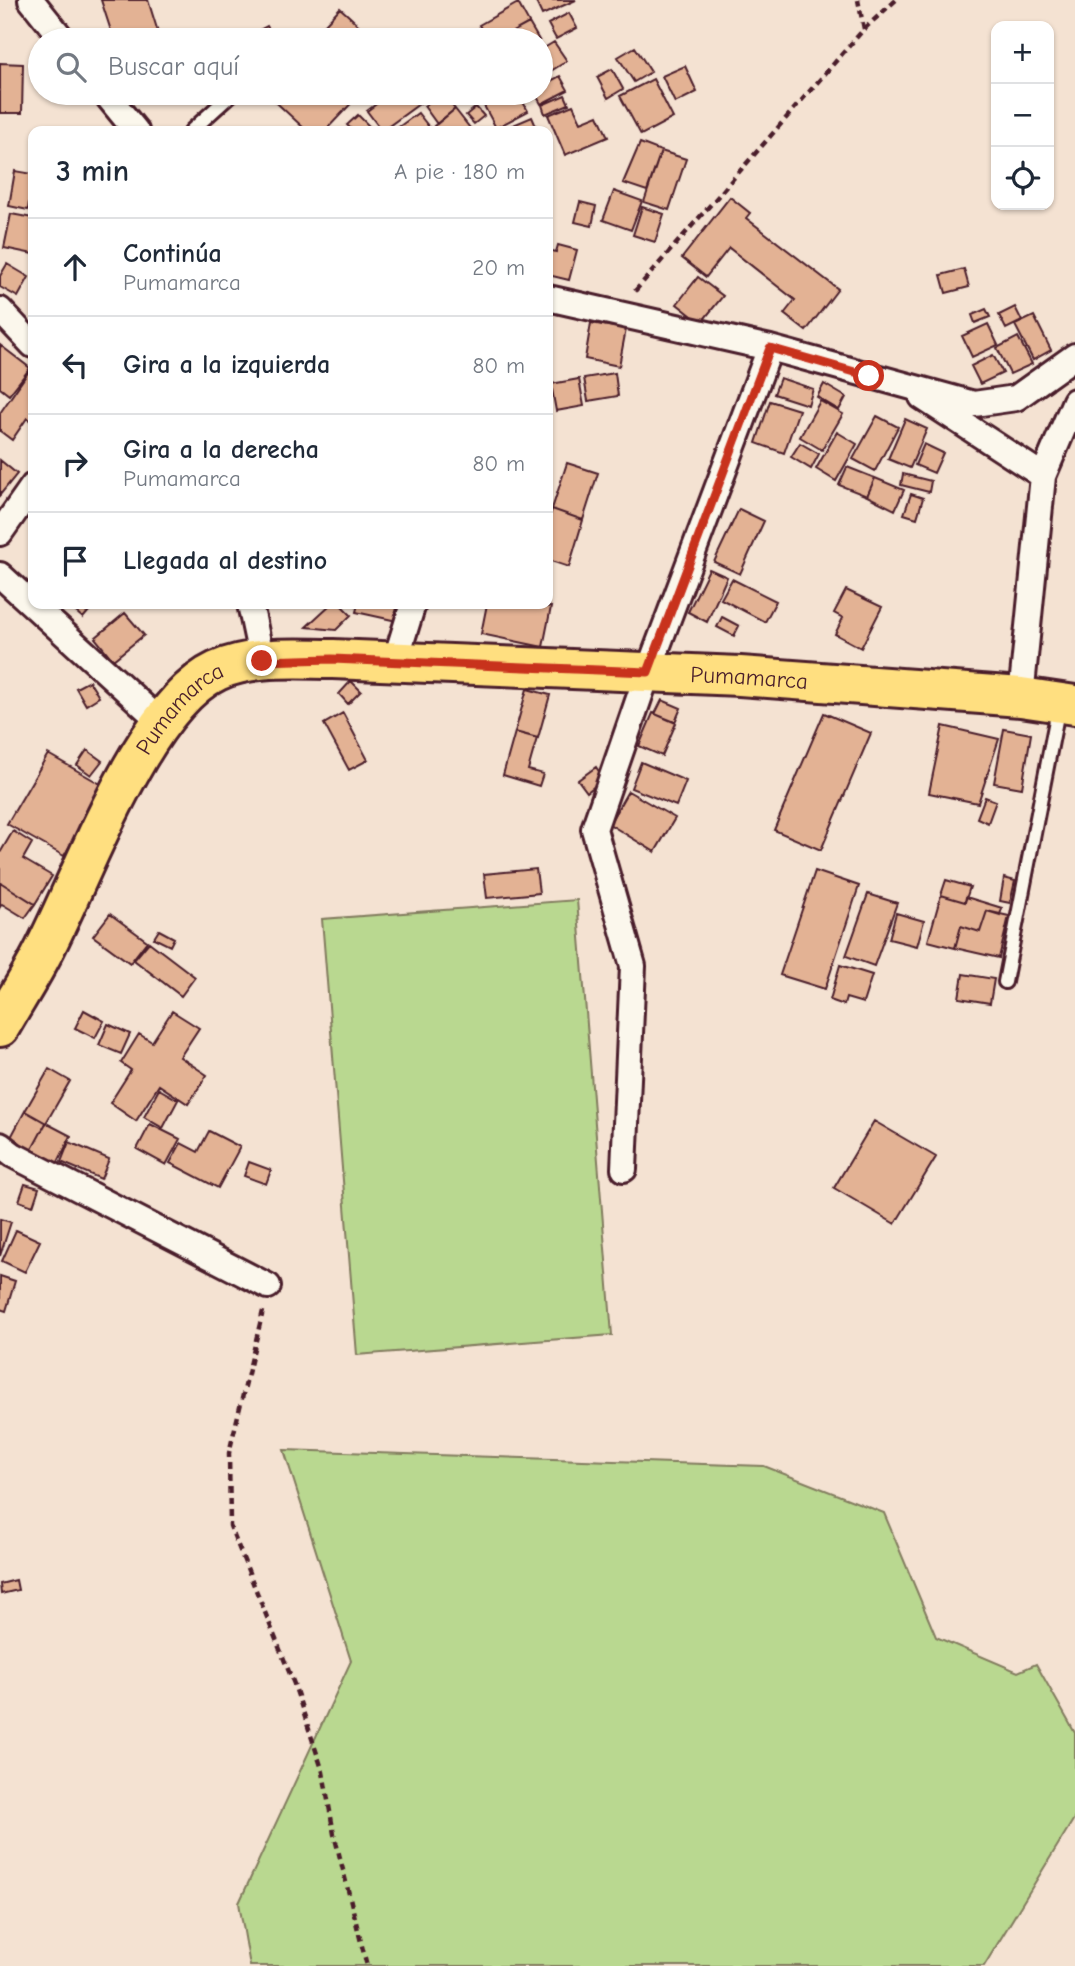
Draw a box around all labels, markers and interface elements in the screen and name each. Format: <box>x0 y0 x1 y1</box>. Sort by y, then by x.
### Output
map controls <box>991 21 1054 210</box>
button: + <box>991 21 1054 84</box>
search box <box>28 28 553 105</box>
icon: search <box>52 48 90 86</box>
text: Buscar aquí <box>108 52 239 82</box>
button: − <box>991 84 1054 147</box>
button: locate <box>991 147 1054 210</box>
text: 3 min <box>56 154 129 189</box>
text: A pie · 180 m <box>394 158 525 185</box>
text: Continúa <box>123 239 222 269</box>
icon: ahead <box>56 248 94 286</box>
text: 20 m <box>472 254 525 281</box>
text: Pumamarca <box>123 269 241 296</box>
icon: left <box>56 346 94 384</box>
text: Gira a la izquierda <box>123 350 330 380</box>
text: 80 m <box>472 352 525 379</box>
route start <box>853 360 884 391</box>
text: Gira a la derecha <box>123 435 319 465</box>
icon: right <box>56 444 94 482</box>
text: 80 m <box>472 450 525 477</box>
text: Pumamarca <box>123 465 241 492</box>
icon: arrive <box>56 542 94 580</box>
text: Llegada al destino <box>123 546 327 576</box>
route end <box>246 645 277 676</box>
street label: Pumamarca <box>130 657 228 759</box>
street label: Pumamarca <box>690 660 809 695</box>

